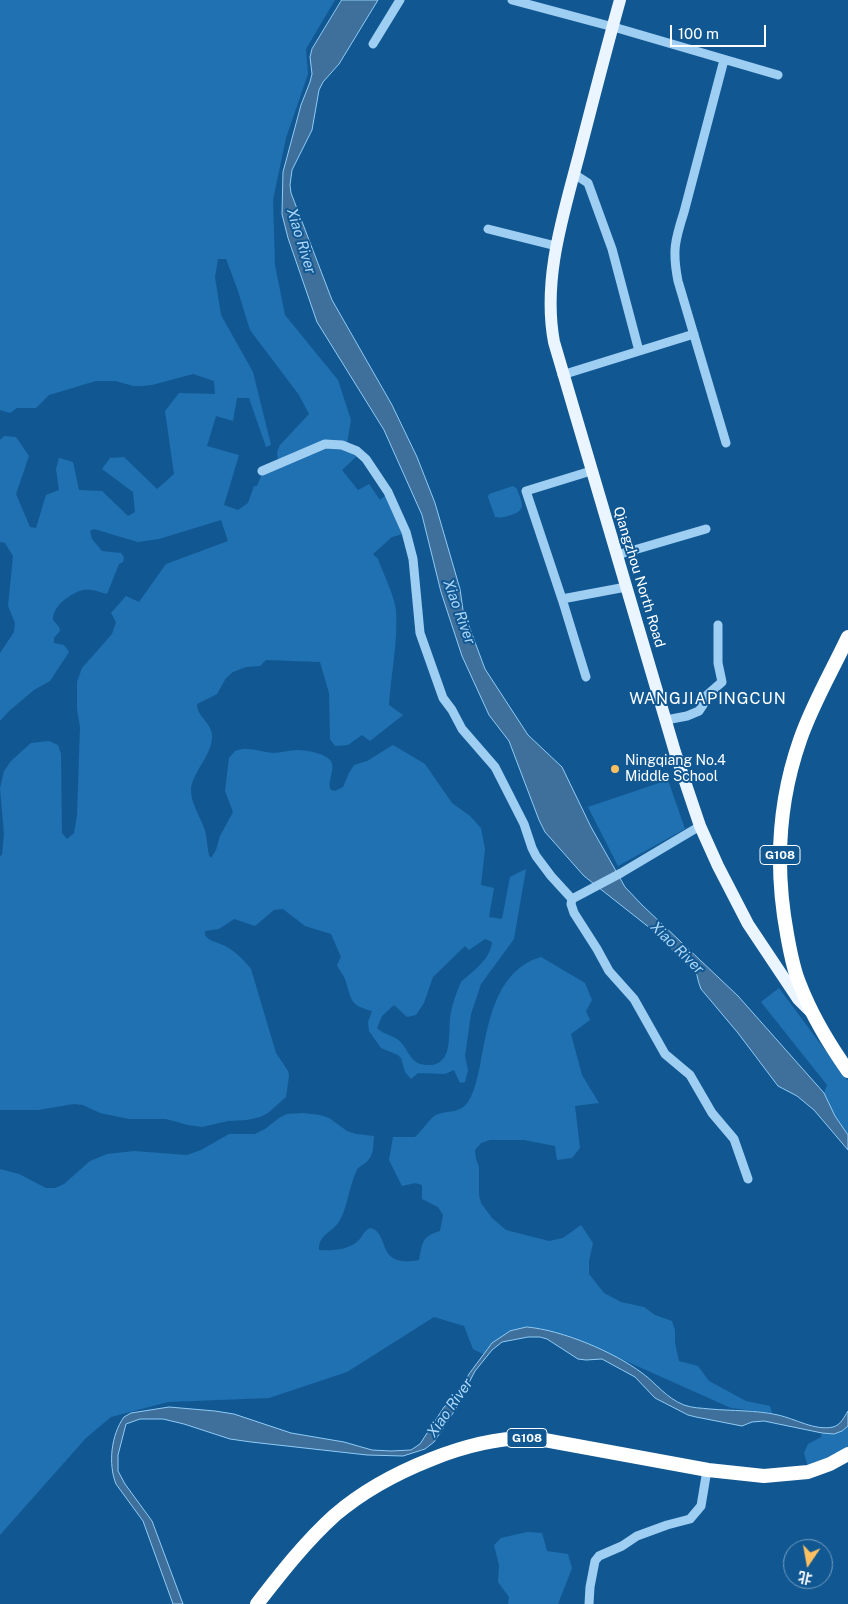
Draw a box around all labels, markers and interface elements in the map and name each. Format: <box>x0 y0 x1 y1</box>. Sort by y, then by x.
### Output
scale bar <box>673 15 769 47</box>
text: 100 m <box>678 25 719 42</box>
water label: Xiao River <box>283 206 319 276</box>
street label: Qiangzhou North Road <box>610 505 668 649</box>
water label: Xiao River <box>439 577 479 647</box>
district label: WANGJIAPINGCUN <box>627 689 789 709</box>
place label: Ningqiang No.4 Middle School <box>625 753 726 786</box>
marker: Ningqiang No.4 Middle School <box>609 763 621 775</box>
road number: G108 <box>760 846 800 864</box>
water label: Xiao River <box>646 918 708 978</box>
water label: Xiao River <box>423 1375 477 1441</box>
road number: G108 <box>507 1429 547 1448</box>
north arrow <box>783 1539 833 1589</box>
text: 北 <box>797 1568 814 1587</box>

